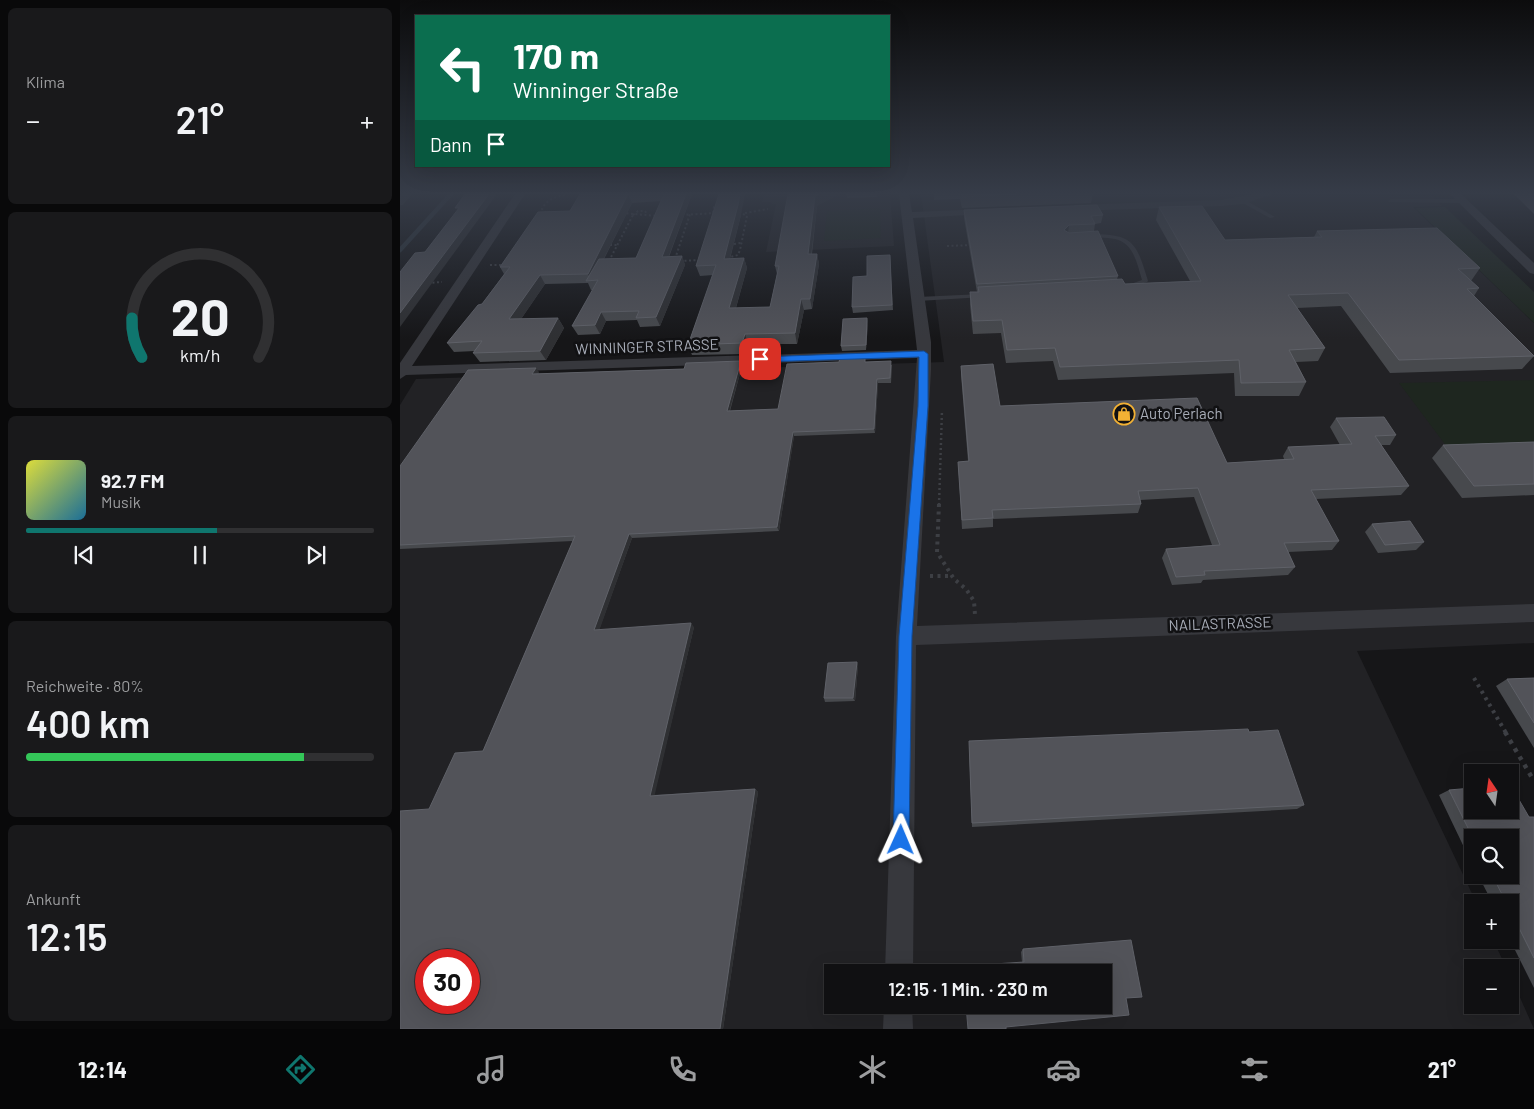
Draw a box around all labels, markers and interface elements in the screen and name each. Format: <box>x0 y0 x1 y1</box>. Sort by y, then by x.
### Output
text: 170 m <box>513 34 599 76</box>
icon: left <box>430 35 495 100</box>
text: Klima <box>26 72 65 91</box>
text: Winninger Straße <box>513 76 679 102</box>
text: 21° <box>176 96 224 142</box>
text: − <box>26 103 40 137</box>
text: + <box>360 103 374 137</box>
icon: arrive <box>482 130 510 158</box>
text: Dann <box>430 133 472 156</box>
text: 20 <box>171 284 229 346</box>
street label: WINNINGER STRASSE <box>575 335 719 357</box>
pin <box>739 338 781 380</box>
text: km/h <box>180 344 220 366</box>
icon: arrive <box>746 345 774 373</box>
shop icon: Auto Perlach <box>1112 402 1136 426</box>
place label: Auto Perlach <box>1140 404 1223 422</box>
text: 92.7 FM <box>101 469 164 492</box>
text: Musik <box>101 492 141 511</box>
icon: previous <box>70 541 98 569</box>
icon: pause <box>186 541 214 569</box>
icon: next <box>302 541 330 569</box>
street label: NAILASTRASSE <box>1168 612 1272 634</box>
text: Reichweite · 80% <box>26 676 144 695</box>
text: 400 km <box>26 700 150 746</box>
north arrow <box>1464 764 1519 819</box>
map controls <box>1464 764 1519 1014</box>
position arrow <box>874 813 926 865</box>
button: search <box>1464 829 1519 884</box>
text: Ankunft <box>26 889 81 908</box>
button: + <box>1464 894 1519 949</box>
text: 12:15 <box>26 913 107 959</box>
speed limit sign: 30 <box>415 949 480 1014</box>
button: − <box>1464 959 1519 1014</box>
text: 12:15 · 1 Min. · 230 m <box>888 977 1048 1000</box>
icon: directions <box>283 1052 318 1087</box>
icon: music <box>474 1052 509 1087</box>
icon: phone <box>665 1052 700 1087</box>
icon: climate <box>855 1052 890 1087</box>
icon: car <box>1046 1052 1081 1087</box>
icon: filters <box>1237 1052 1272 1087</box>
text: 12:14 <box>78 1056 127 1082</box>
text: 21° <box>1428 1056 1456 1082</box>

